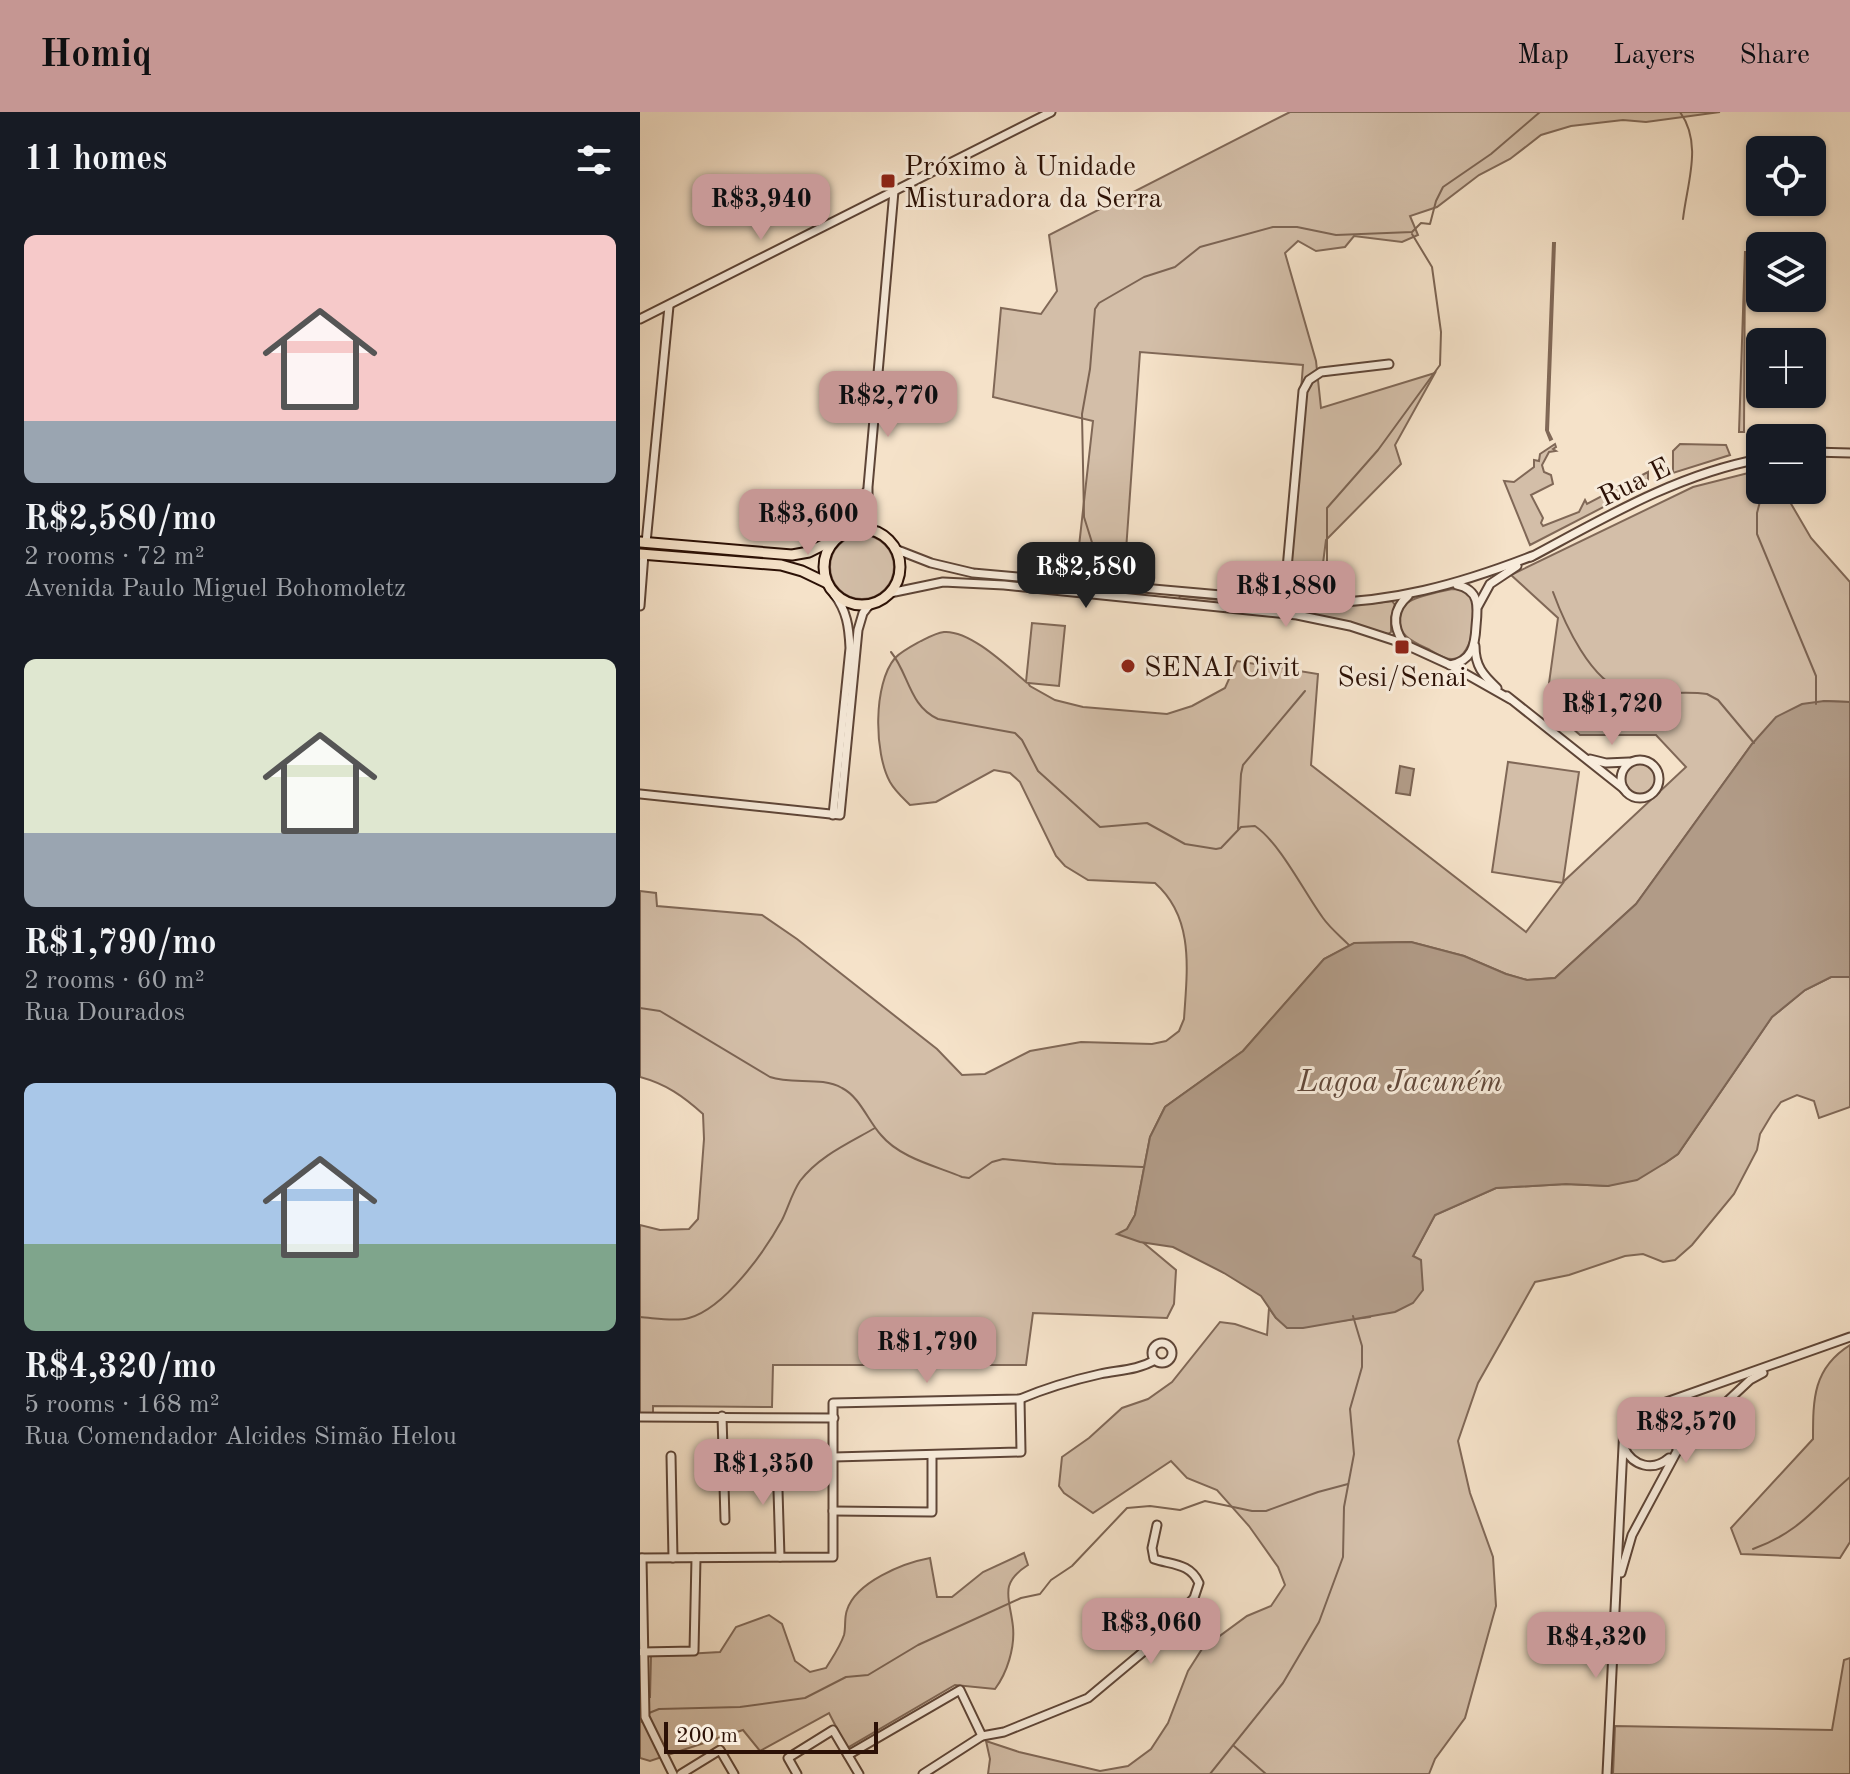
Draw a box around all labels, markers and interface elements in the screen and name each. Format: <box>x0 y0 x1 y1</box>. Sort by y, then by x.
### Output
text: Homiq <box>40 37 152 75</box>
text: Map <box>1517 42 1569 70</box>
text: Layers <box>1613 42 1695 70</box>
text: Share <box>1739 42 1810 70</box>
map controls <box>1746 136 1826 504</box>
button: locate <box>1746 136 1826 216</box>
icon: filters <box>572 138 616 182</box>
text: 11 homes <box>24 143 167 177</box>
place label: Próximo à Unidade Misturadora da Serra <box>904 154 1162 214</box>
marker: Próximo à Unidade Misturadora da Serra <box>879 172 897 190</box>
pin: R$3,940 <box>687 174 835 242</box>
text: R$3,940 <box>710 187 812 213</box>
button: layers <box>1746 232 1826 312</box>
icon: home <box>248 287 392 431</box>
button: + <box>1746 328 1826 408</box>
pin: R$2,770 <box>814 371 962 439</box>
text: R$2,770 <box>837 384 939 410</box>
button: − <box>1746 424 1826 504</box>
street label: Rua E <box>1595 454 1676 513</box>
pin: R$3,600 <box>734 489 882 557</box>
text: R$3,600 <box>757 502 859 528</box>
text: R$2,580/mo <box>24 503 217 537</box>
pin: R$2,580 <box>1012 542 1160 610</box>
text: 2 rooms · 72 m² <box>24 544 205 570</box>
text: R$2,580 <box>1035 555 1137 581</box>
pin: R$1,880 <box>1212 561 1360 629</box>
text: R$1,880 <box>1235 574 1337 600</box>
text: Avenida Paulo Miguel Bohomoletz <box>24 576 406 602</box>
marker: Sesi/Senai <box>1393 638 1411 656</box>
place label: SENAI Civit <box>1144 655 1300 683</box>
marker: SENAI Civit <box>1119 657 1137 675</box>
place label: Sesi/Senai <box>1337 665 1467 693</box>
pin: R$1,720 <box>1538 679 1686 747</box>
text: R$1,720 <box>1561 692 1663 718</box>
icon: home <box>248 711 392 855</box>
text: R$1,790/mo <box>24 927 217 961</box>
text: 2 rooms · 60 m² <box>24 968 205 994</box>
text: Rua Dourados <box>24 1000 185 1026</box>
water label: Lagoa Jacuném <box>1296 1068 1503 1098</box>
icon: home <box>248 1135 392 1279</box>
pin: R$1,790 <box>853 1317 1001 1385</box>
text: R$1,790 <box>876 1330 978 1356</box>
text: R$4,320/mo <box>24 1351 217 1385</box>
text: 5 rooms · 168 m² <box>24 1392 220 1418</box>
pin: R$2,570 <box>1612 1397 1760 1465</box>
text: R$2,570 <box>1635 1410 1737 1436</box>
text: Rua Comendador Alcides Simão Helou <box>24 1424 457 1450</box>
pin: R$1,350 <box>689 1439 837 1507</box>
text: R$1,350 <box>712 1452 814 1478</box>
pin: R$3,060 <box>1077 1598 1225 1666</box>
text: R$3,060 <box>1100 1611 1202 1637</box>
pin: R$4,320 <box>1522 1612 1670 1680</box>
text: R$4,320 <box>1545 1625 1647 1651</box>
scale bar <box>664 1718 878 1754</box>
text: 200 m <box>676 1725 738 1747</box>

